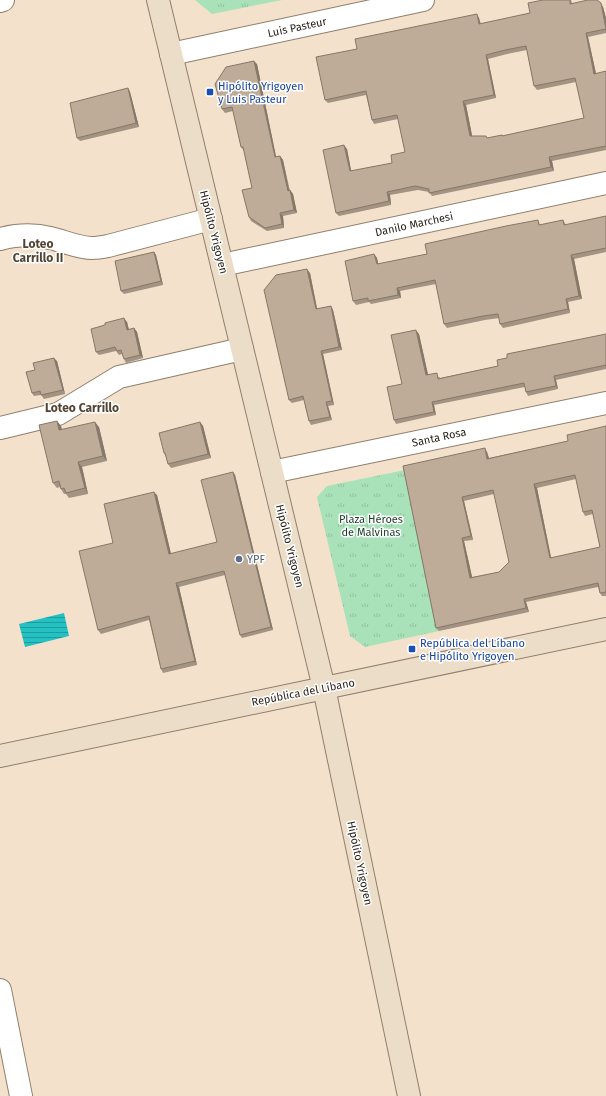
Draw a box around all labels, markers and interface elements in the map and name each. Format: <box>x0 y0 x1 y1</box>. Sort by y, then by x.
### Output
street label: Luis Pasteur <box>266 15 329 40</box>
place label: Hipólito Yrigoyen y Luis Pasteur <box>218 80 304 106</box>
marker: Hipólito Yrigoyen y Luis Pasteur <box>205 87 215 97</box>
street label: Hipólito Yrigoyen <box>197 189 230 275</box>
street label: Danilo Marchesi <box>374 210 454 239</box>
district label: Loteo Carrillo II <box>13 237 63 265</box>
district label: Loteo Carrillo <box>45 401 119 415</box>
street label: Santa Rosa <box>411 425 467 450</box>
street label: Hipólito Yrigoyen <box>273 503 306 589</box>
park label: Plaza Héroes de Malvinas <box>339 513 403 539</box>
place label: YPF <box>247 553 265 566</box>
marker: YPF <box>234 554 244 564</box>
place label: República del Líbano e Hipólito Yrigoyen <box>420 637 525 663</box>
marker: República del Líbano e Hipólito Yrigoyen <box>407 644 417 654</box>
street label: República del Líbano <box>250 676 356 709</box>
street label: Hipólito Yrigoyen <box>344 820 375 906</box>

